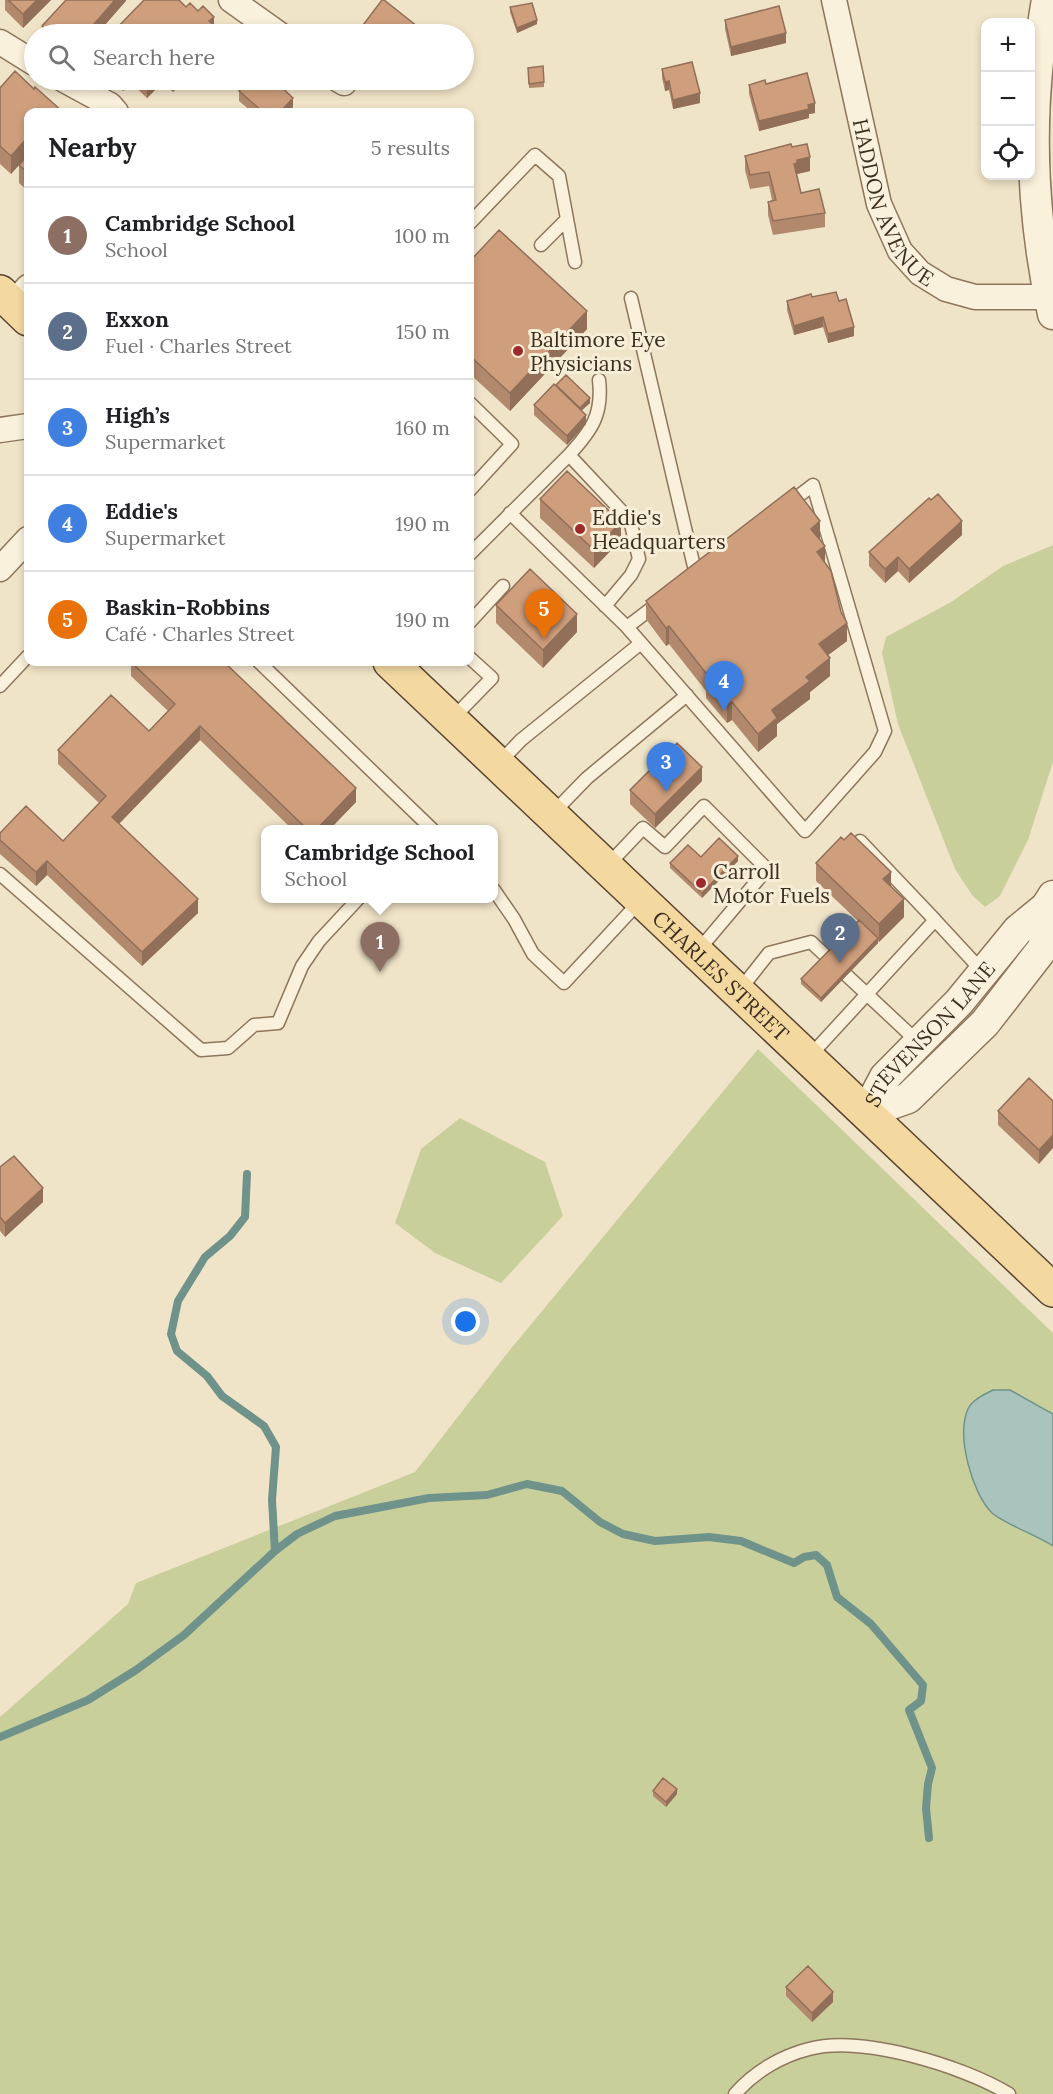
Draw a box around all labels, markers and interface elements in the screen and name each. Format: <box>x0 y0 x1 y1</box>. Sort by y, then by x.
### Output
map controls <box>981 18 1035 180</box>
button: + <box>981 18 1035 72</box>
search box <box>24 24 474 90</box>
icon: search <box>45 41 78 74</box>
text: Search here <box>93 43 215 71</box>
button: − <box>981 72 1035 126</box>
street label: HADDON AVENUE <box>847 116 939 292</box>
button: locate <box>981 126 1035 180</box>
text: Nearby <box>48 131 136 164</box>
text: 5 results <box>371 135 450 160</box>
text: Cambridge School <box>105 209 295 237</box>
text: 1 <box>63 223 72 248</box>
text: 100 m <box>395 223 450 248</box>
text: School <box>105 237 168 262</box>
text: Exxon <box>105 305 169 333</box>
text: 2 <box>62 319 73 344</box>
text: 150 m <box>396 319 450 344</box>
place label: Baltimore Eye Physicians <box>530 326 666 377</box>
text: Fuel · Charles Street <box>105 333 292 358</box>
marker: Baltimore Eye Physicians <box>511 344 525 358</box>
text: High’s <box>105 401 170 429</box>
text: 3 <box>62 415 73 440</box>
text: 160 m <box>396 415 450 440</box>
text: Supermarket <box>105 429 225 454</box>
text: Eddie's <box>105 497 178 525</box>
place label: Eddie's Headquarters <box>592 504 726 555</box>
text: 4 <box>62 511 73 536</box>
text: 190 m <box>396 511 450 536</box>
marker: Eddie's Headquarters <box>573 522 587 536</box>
text: Supermarket <box>105 525 225 550</box>
pin: 5 <box>524 590 564 639</box>
text: Baskin-Robbins <box>105 593 270 621</box>
text: 5 <box>62 607 73 632</box>
text: 190 m <box>396 607 450 632</box>
text: Café · Charles Street <box>105 621 295 646</box>
pin: 4 <box>704 662 744 711</box>
pin: 3 <box>646 742 686 792</box>
popup <box>261 825 498 903</box>
text: Cambridge School <box>285 838 475 866</box>
place label: Carroll Motor Fuels <box>713 858 830 909</box>
text: School <box>285 866 347 891</box>
marker: Carroll Motor Fuels <box>694 876 708 890</box>
street label: CHARLES STREET <box>647 904 795 1047</box>
pin: 2 <box>820 914 860 963</box>
pin: 1 <box>360 922 400 972</box>
street label: STEVENSON LANE <box>858 956 1000 1111</box>
your location <box>451 1307 480 1336</box>

